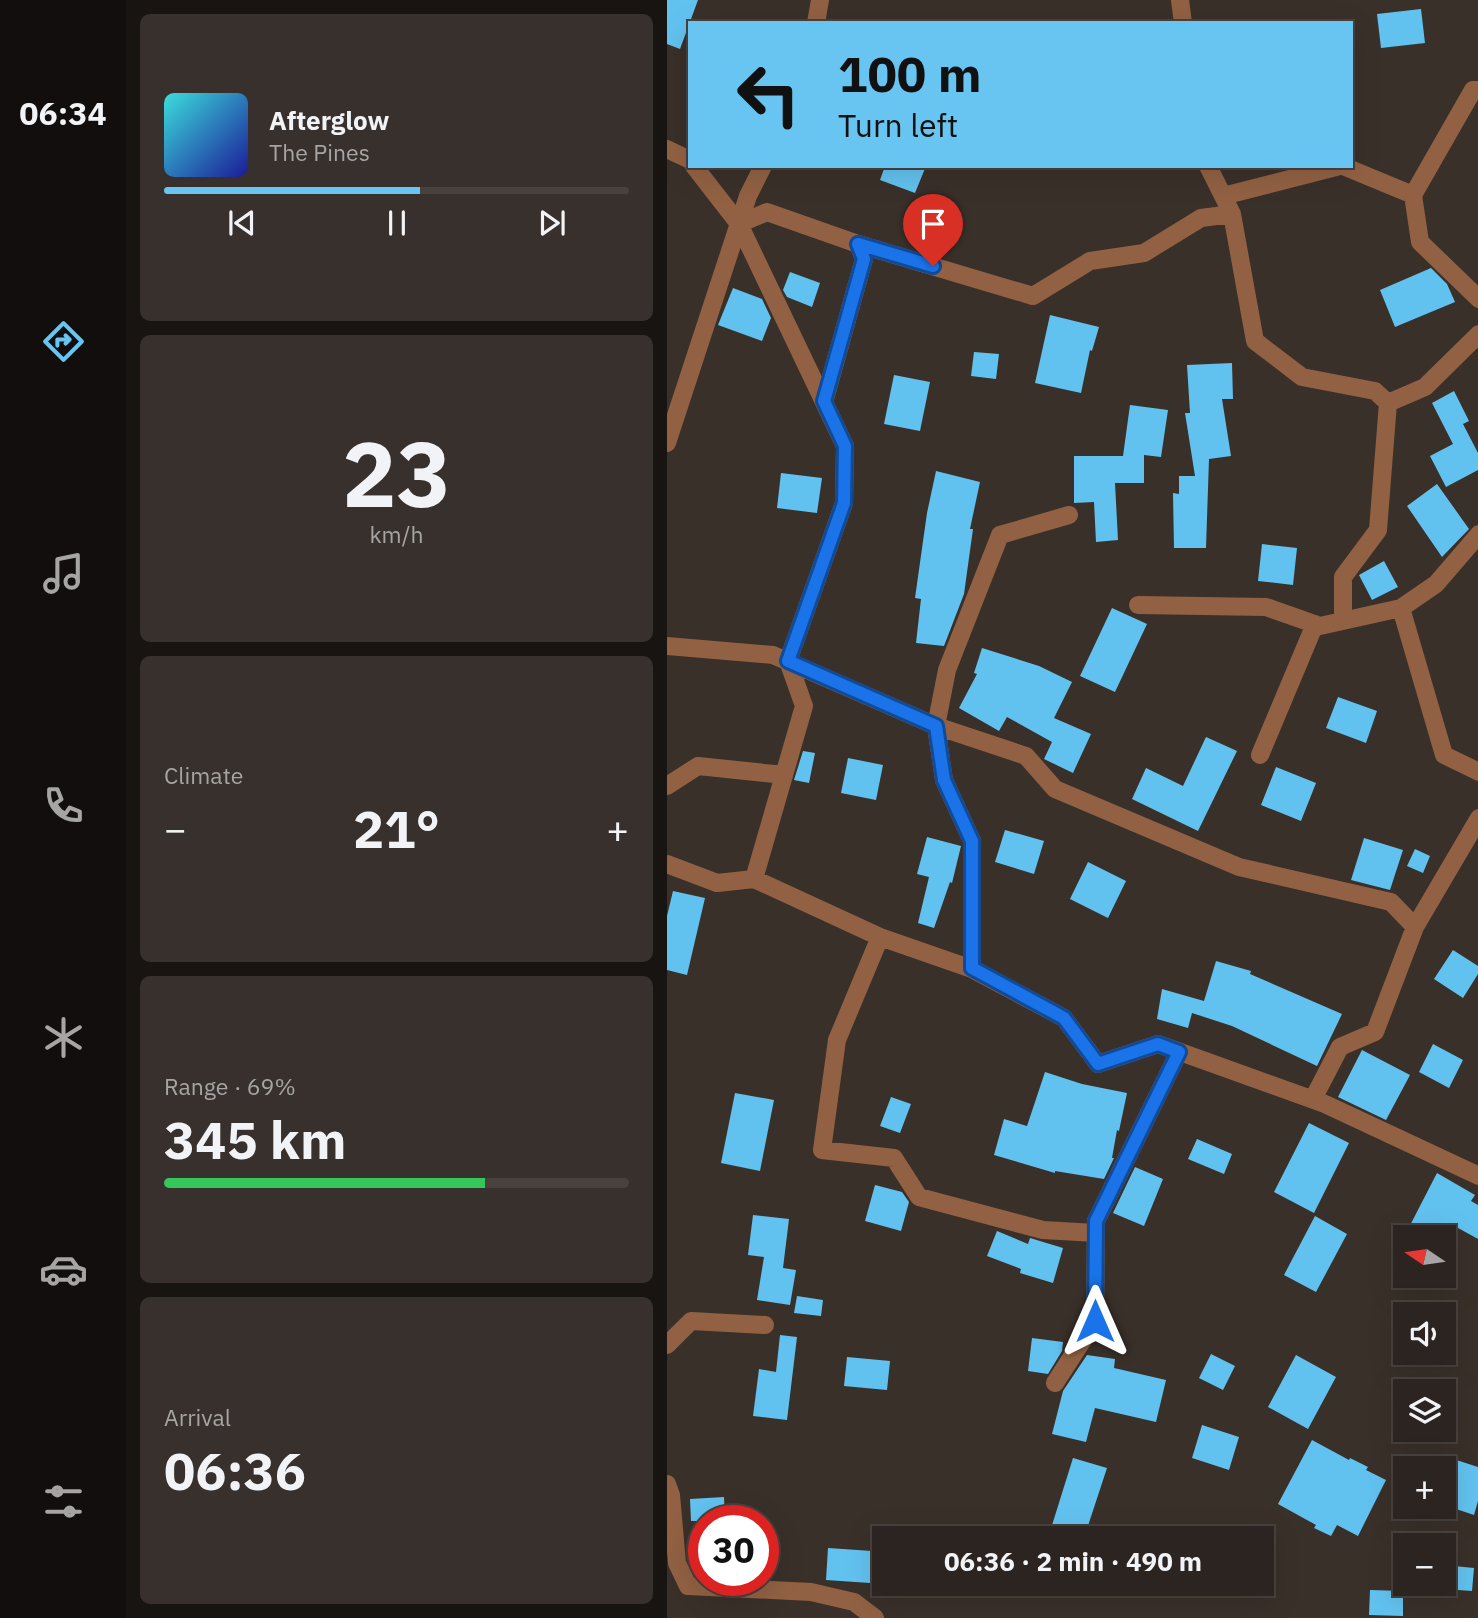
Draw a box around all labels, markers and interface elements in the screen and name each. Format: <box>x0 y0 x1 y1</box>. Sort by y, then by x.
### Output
text: 100 m <box>838 42 982 105</box>
icon: left <box>723 49 814 140</box>
text: 06:34 <box>19 92 107 134</box>
text: Afterglow <box>269 103 389 137</box>
text: Turn left <box>838 104 958 146</box>
text: The Pines <box>269 137 370 167</box>
pin <box>903 194 963 266</box>
icon: previous <box>223 204 261 242</box>
icon: pause <box>378 204 416 242</box>
icon: next <box>533 204 571 242</box>
icon: arrive <box>914 205 952 243</box>
icon: directions <box>39 317 88 366</box>
text: 23 <box>342 414 451 532</box>
text: km/h <box>369 519 424 549</box>
icon: music <box>39 549 88 598</box>
text: Climate <box>164 760 243 790</box>
icon: phone <box>39 781 88 830</box>
text: 21° <box>353 795 440 862</box>
text: − <box>164 804 187 853</box>
text: + <box>606 804 629 853</box>
icon: climate <box>39 1013 88 1062</box>
text: Range · 69% <box>164 1071 296 1101</box>
text: 345 km <box>164 1106 346 1173</box>
north arrow <box>1393 1225 1456 1288</box>
map controls <box>1393 1225 1456 1596</box>
icon: car <box>39 1245 88 1294</box>
position arrow <box>1058 1284 1132 1358</box>
button: sound <box>1393 1302 1456 1365</box>
button: layers <box>1393 1379 1456 1442</box>
text: Arrival <box>164 1402 231 1432</box>
text: 06:36 <box>164 1437 306 1504</box>
button: + <box>1393 1456 1456 1519</box>
icon: filters <box>39 1477 88 1526</box>
speed limit sign: 30 <box>688 1505 779 1596</box>
button: − <box>1393 1533 1456 1596</box>
text: 06:36 · 2 min · 490 m <box>944 1544 1202 1578</box>

